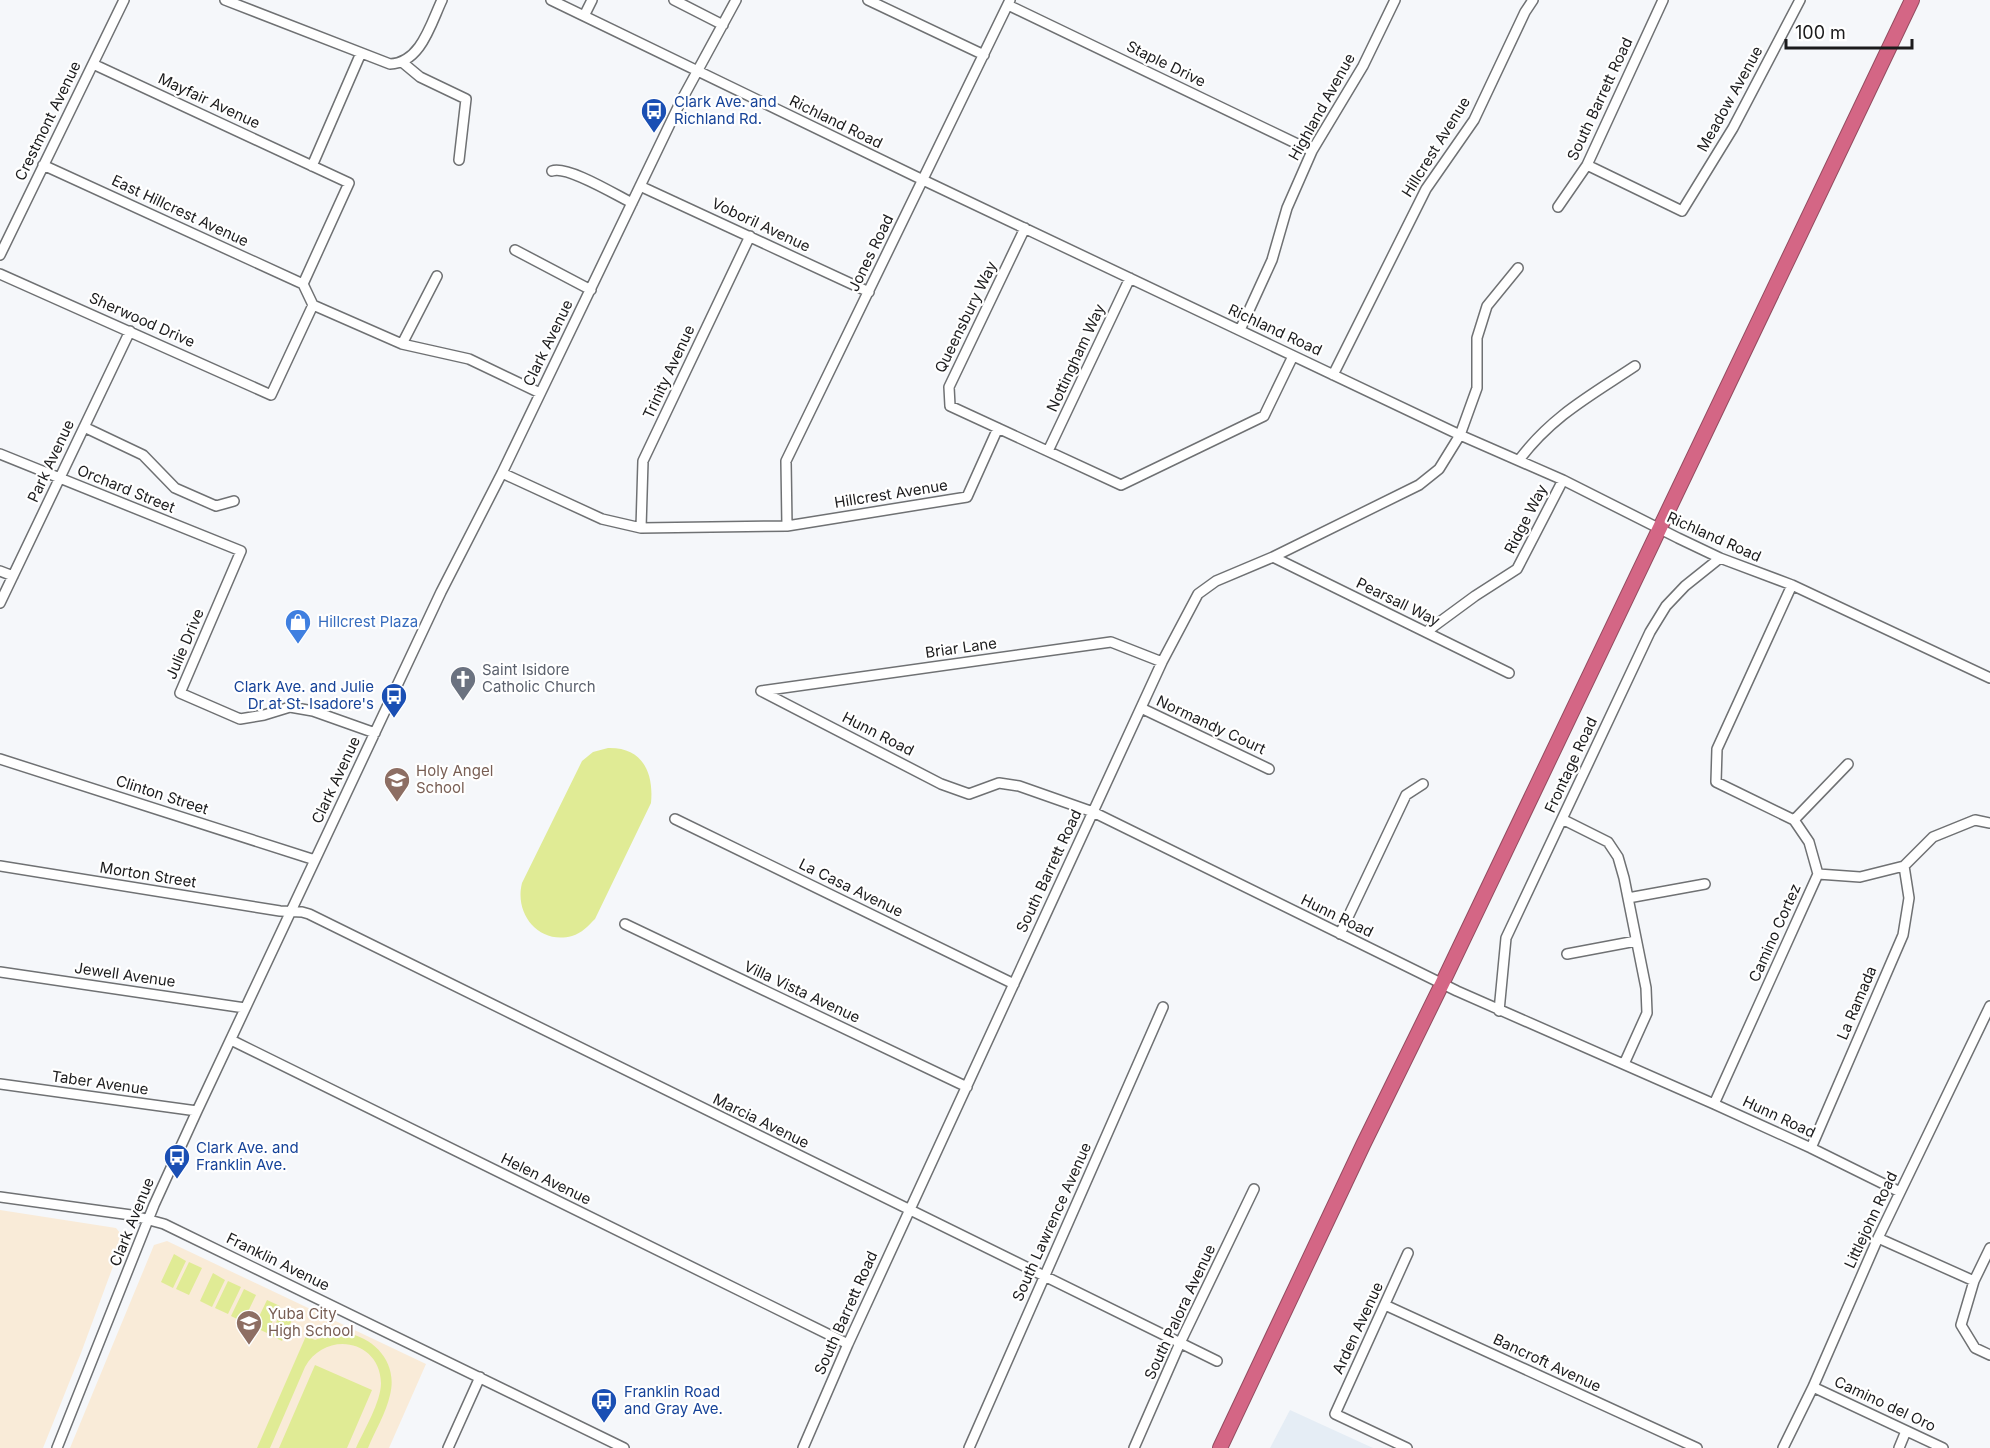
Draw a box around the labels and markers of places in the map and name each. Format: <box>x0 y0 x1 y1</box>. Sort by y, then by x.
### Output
place label: Clark Ave. and Richland Rd. <box>674 92 777 128</box>
bus stop icon: Clark Ave. and Richland Rd. <box>639 96 669 134</box>
shop icon: Hillcrest Plaza <box>283 607 313 645</box>
place label: Hillcrest Plaza <box>318 612 418 631</box>
place label: Saint Isidore Catholic Church <box>482 660 596 696</box>
church icon: Saint Isidore Catholic Church <box>448 664 478 702</box>
place label: Clark Ave. and Julie Dr at St. Isadore's <box>234 677 374 713</box>
bus stop icon: Clark Ave. and Julie Dr at St. Isadore's <box>379 681 409 719</box>
place label: Holy Angel School <box>416 761 493 797</box>
school or university icon: Holy Angel School <box>382 765 412 803</box>
place label: Clark Ave. and Franklin Ave. <box>196 1138 299 1174</box>
bus stop icon: Clark Ave. and Franklin Ave. <box>162 1142 192 1180</box>
place label: Yuba City High School <box>268 1304 354 1340</box>
school or university icon: Yuba City High School <box>234 1308 264 1346</box>
place label: Franklin Road and Gray Ave. <box>624 1382 723 1418</box>
bus stop icon: Franklin Road and Gray Ave. <box>589 1386 619 1424</box>

